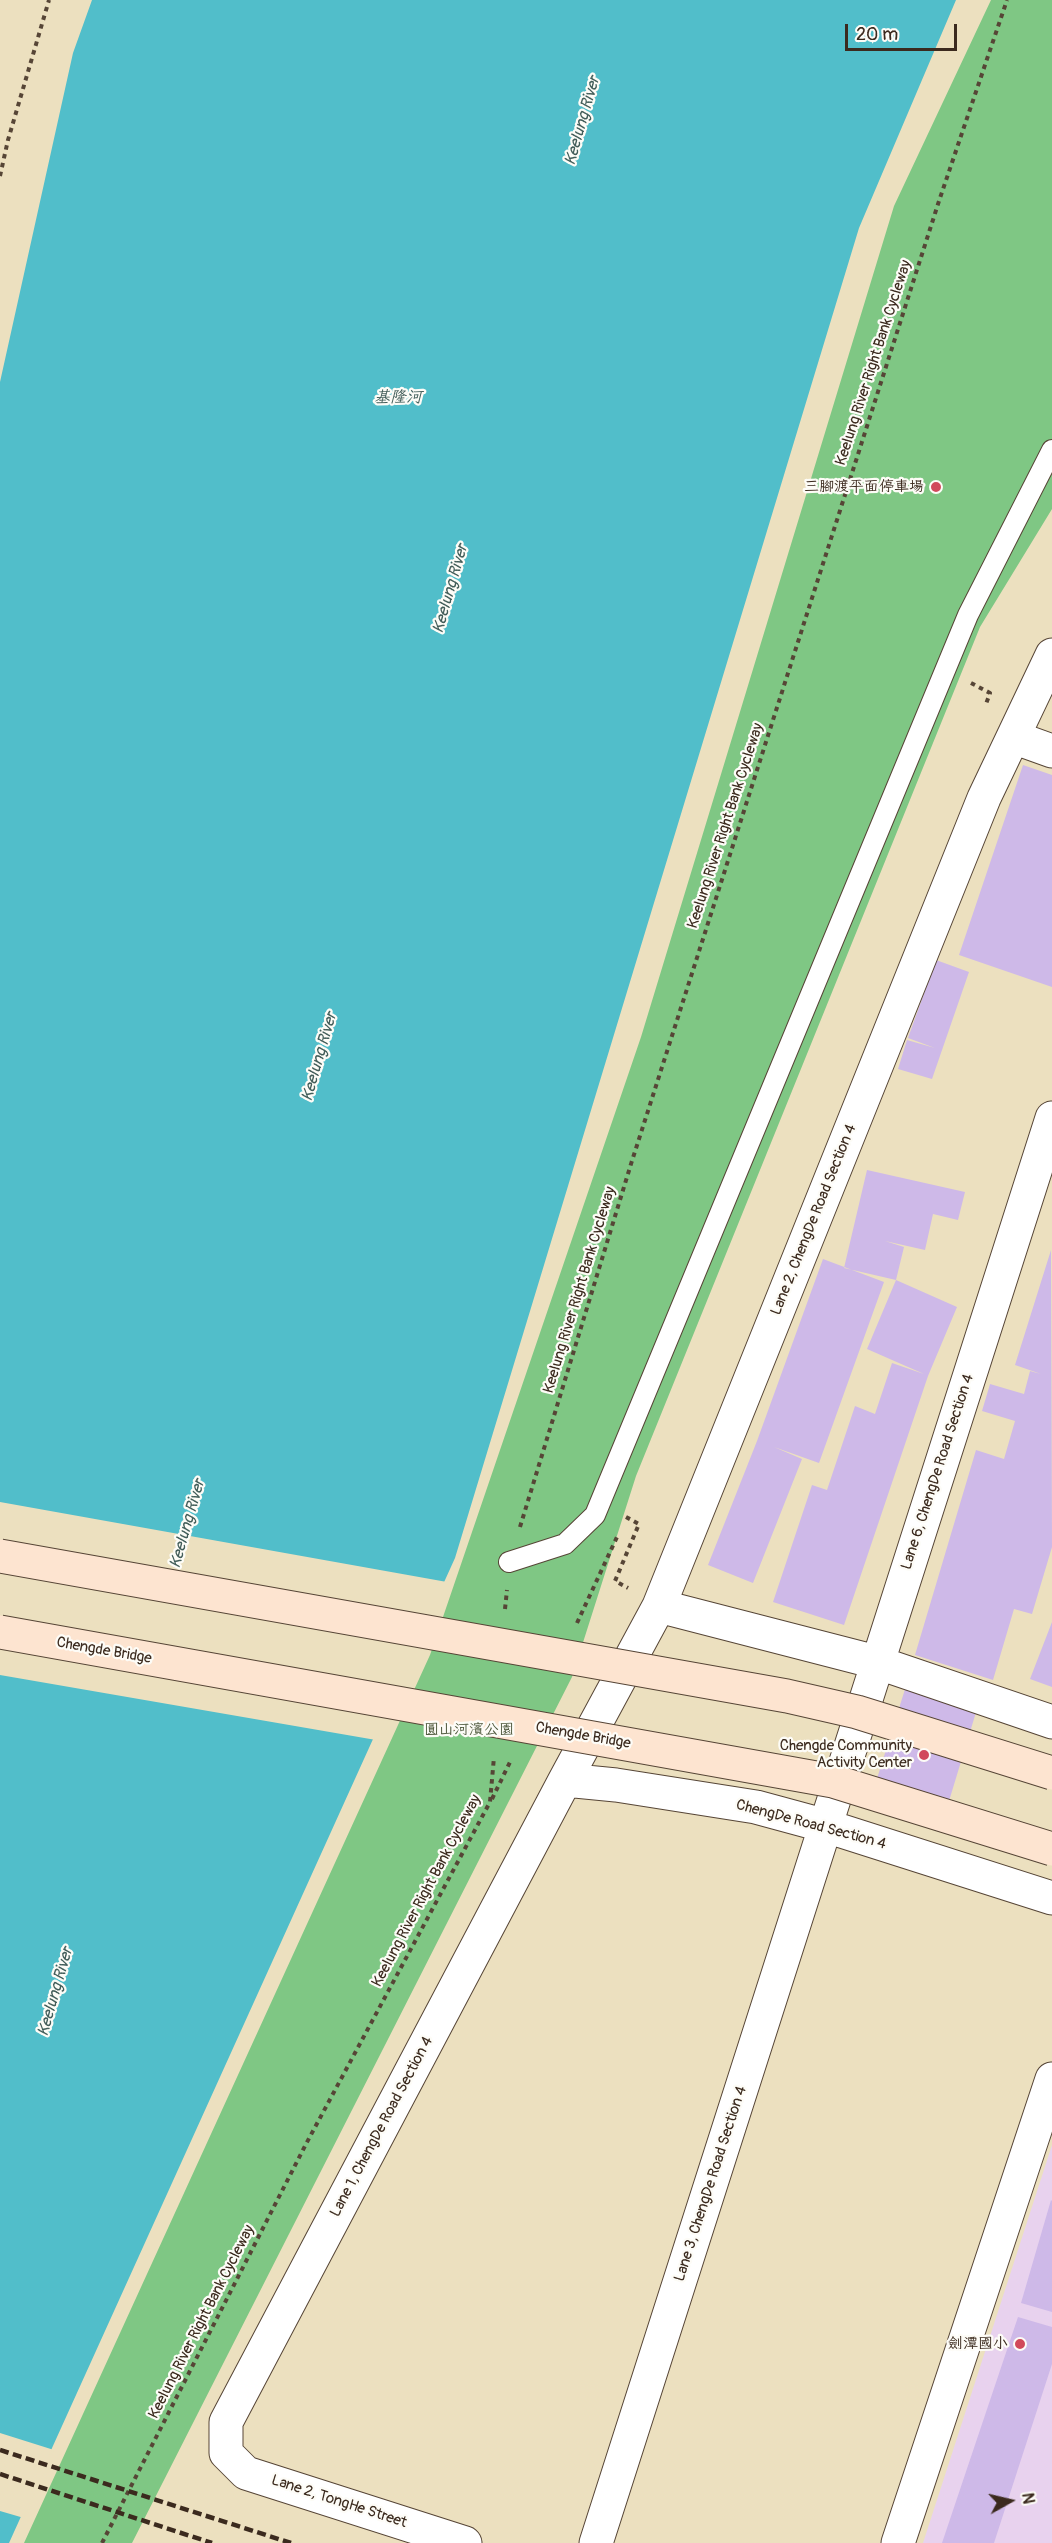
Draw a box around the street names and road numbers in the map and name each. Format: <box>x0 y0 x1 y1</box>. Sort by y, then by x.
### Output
street label: Keelung River Right Bank Cycleway <box>832 258 916 468</box>
street label: Keelung River Right Bank Cycleway <box>684 721 768 931</box>
street label: Lane 2, ChengDe Road Section 4 <box>767 1122 861 1318</box>
street label: Keelung River Right Bank Cycleway <box>540 1185 620 1395</box>
street label: Lane 6, ChengDe Road Section 4 <box>898 1372 978 1572</box>
street label: Chengde Bridge <box>55 1634 153 1668</box>
street label: Chengde Bridge <box>534 1719 632 1753</box>
street label: Keelung River Right Bank Cycleway <box>369 1792 485 1990</box>
street label: ChengDe Road Section 4 <box>734 1796 888 1854</box>
street label: Lane 1, ChengDe Road Section 4 <box>327 2034 437 2220</box>
street label: Lane 3, ChengDe Road Section 4 <box>671 2084 751 2284</box>
street label: Keelung River Right Bank Cycleway <box>145 2222 259 2422</box>
street label: Lane 2, TongHe Street <box>269 2472 409 2532</box>

